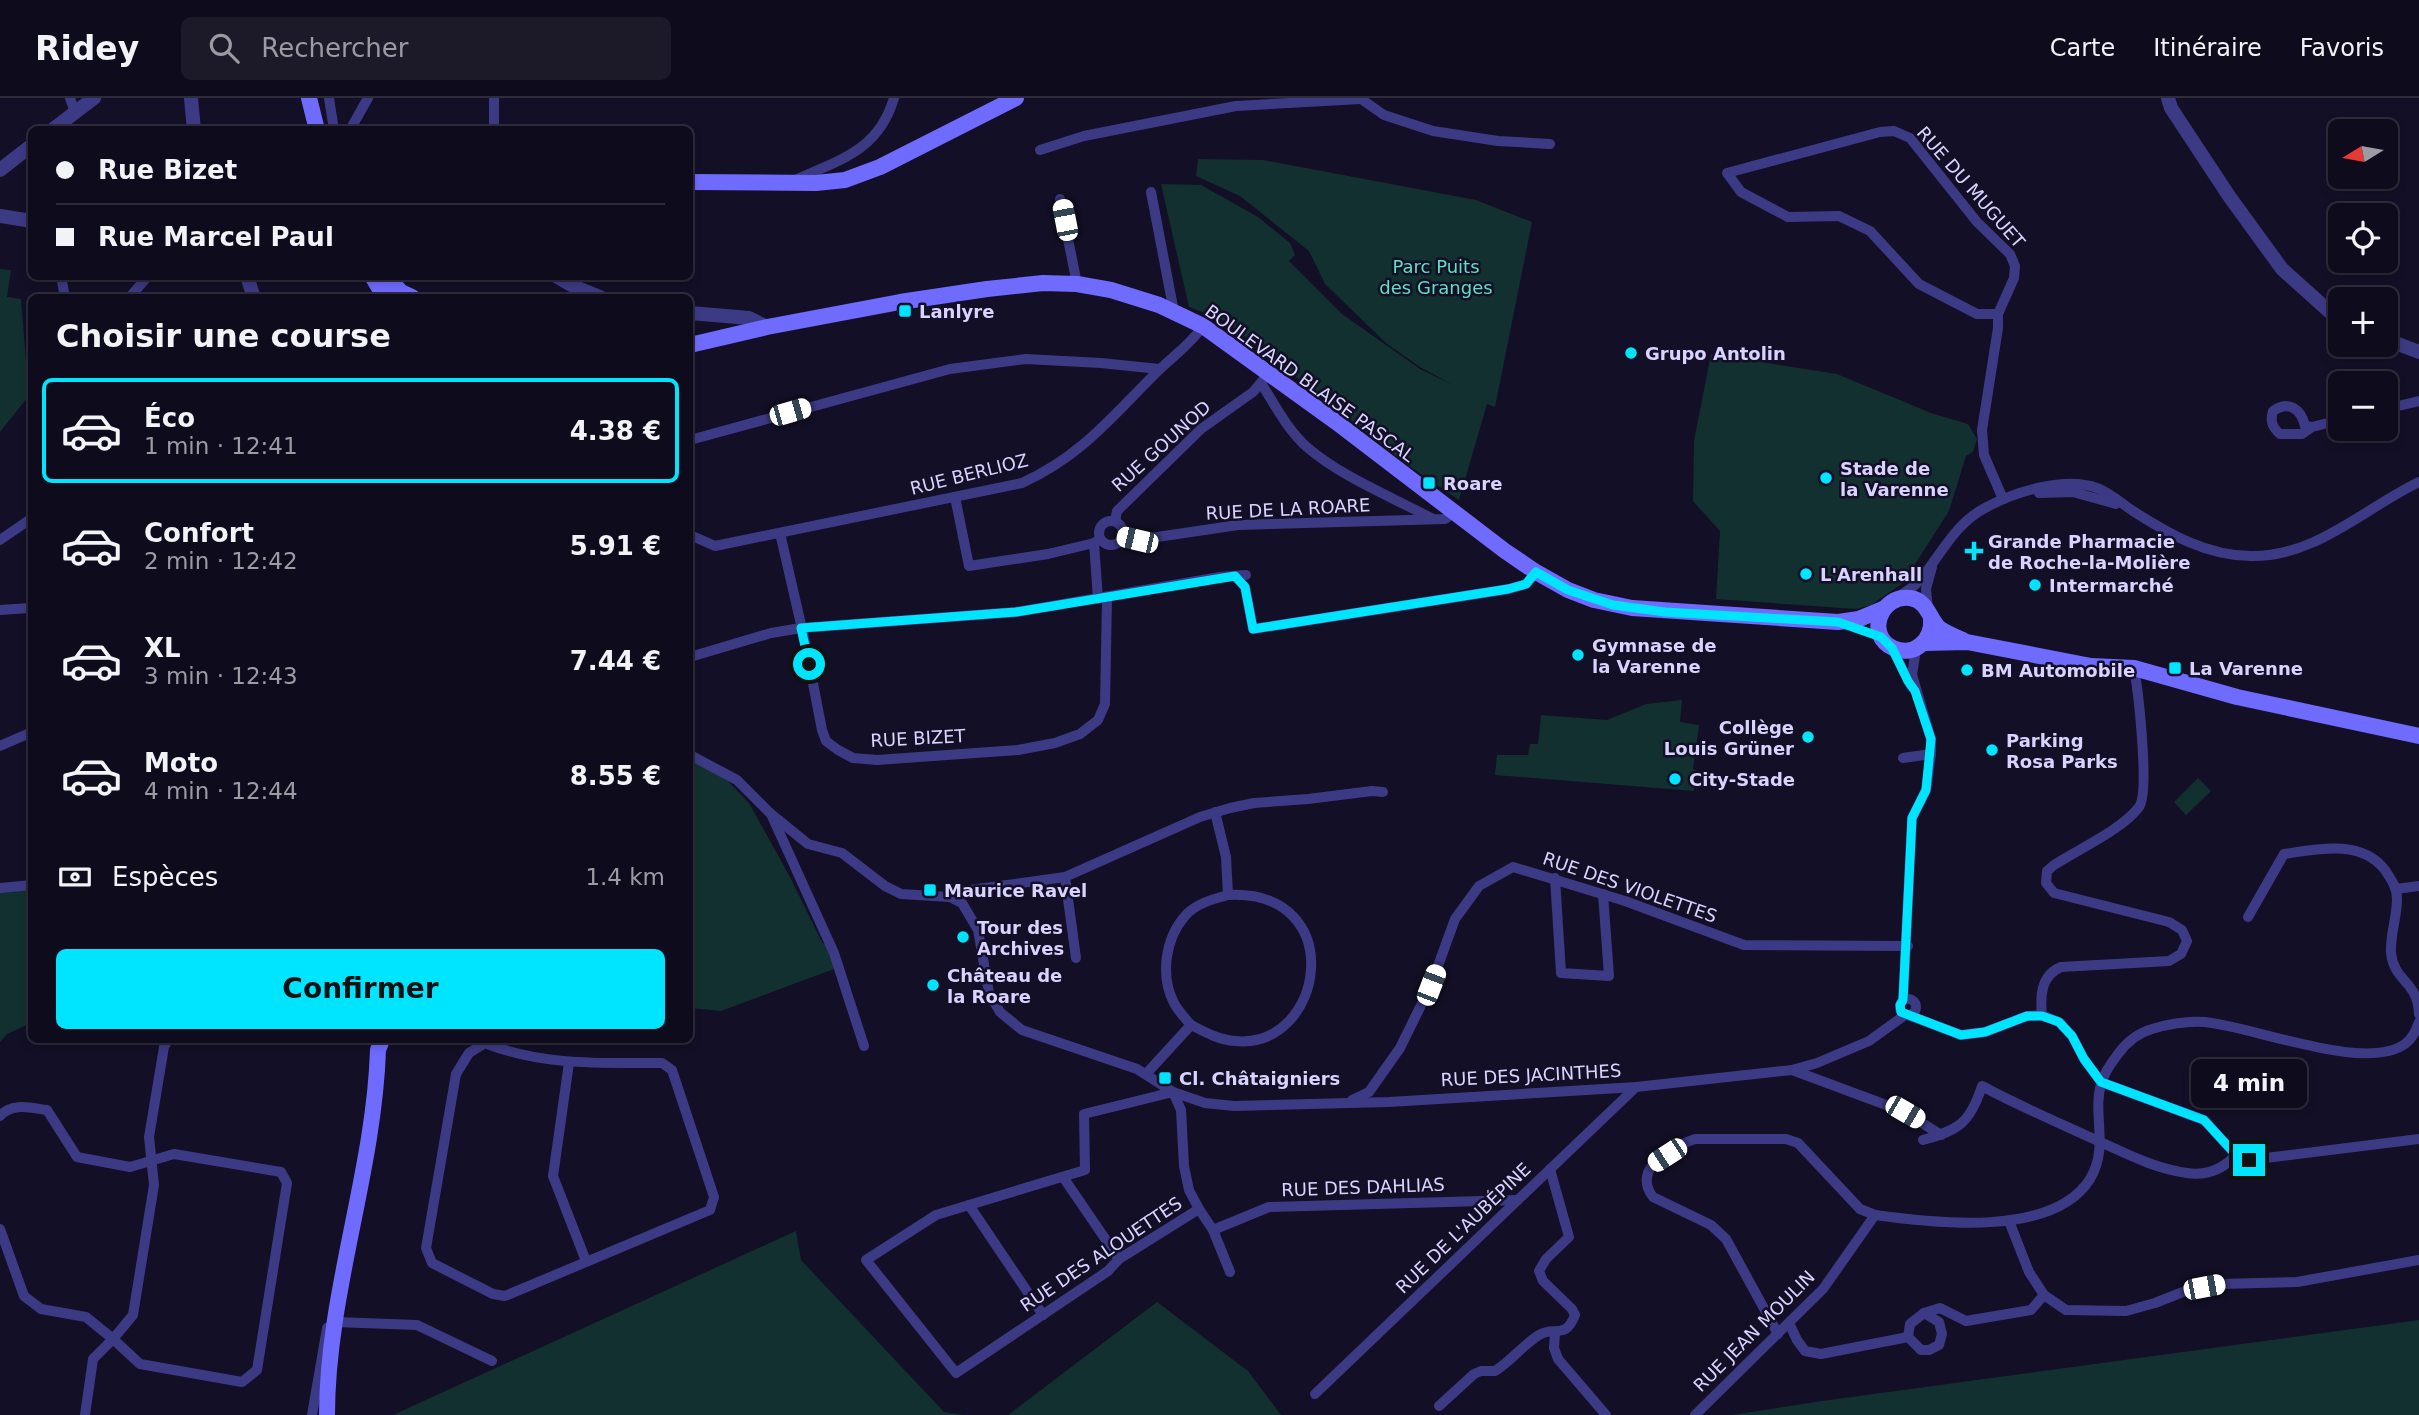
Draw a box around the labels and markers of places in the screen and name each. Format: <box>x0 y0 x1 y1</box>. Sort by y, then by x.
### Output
place label: Lanlyre <box>919 301 994 322</box>
marker: Lanlyre <box>897 303 913 319</box>
place label: Grupo Antolin <box>1645 343 1786 364</box>
marker: Grupo Antolin <box>1623 345 1639 361</box>
place label: Stade de la Varenne <box>1840 458 1949 500</box>
marker: Stade de la Varenne <box>1818 470 1834 486</box>
place label: Roare <box>1443 473 1502 494</box>
marker: Roare <box>1421 475 1437 491</box>
place label: Grande Pharmacie de Roche-la-Molière <box>1988 531 2190 573</box>
marker: Grande Pharmacie de Roche-la-Molière <box>1966 543 1982 559</box>
place label: L'Arenhall <box>1820 564 1922 585</box>
marker: L'Arenhall <box>1798 566 1814 582</box>
place label: Intermarché <box>2049 575 2174 596</box>
marker: Intermarché <box>2027 577 2043 593</box>
place label: Gymnase de la Varenne <box>1592 635 1717 677</box>
marker: Gymnase de la Varenne <box>1570 647 1586 663</box>
place label: La Varenne <box>2189 658 2303 679</box>
place label: BM Automobile <box>1981 660 2135 681</box>
marker: La Varenne <box>2167 660 2183 676</box>
marker: BM Automobile <box>1959 662 1975 678</box>
place label: Collège Louis Grüner <box>1664 717 1794 759</box>
marker: Collège Louis Grüner <box>1800 729 1816 745</box>
place label: Parking Rosa Parks <box>2006 730 2118 772</box>
marker: Parking Rosa Parks <box>1984 742 2000 758</box>
place label: City-Stade <box>1689 769 1795 790</box>
marker: City-Stade <box>1667 771 1683 787</box>
place label: Maurice Ravel <box>944 880 1087 901</box>
marker: Maurice Ravel <box>922 882 938 898</box>
place label: Tour des Archives <box>977 917 1064 959</box>
marker: Tour des Archives <box>955 929 971 945</box>
place label: Château de la Roare <box>947 965 1062 1007</box>
marker: Château de la Roare <box>925 977 941 993</box>
place label: Cl. Châtaigniers <box>1179 1068 1340 1089</box>
marker: Cl. Châtaigniers <box>1157 1070 1173 1086</box>

